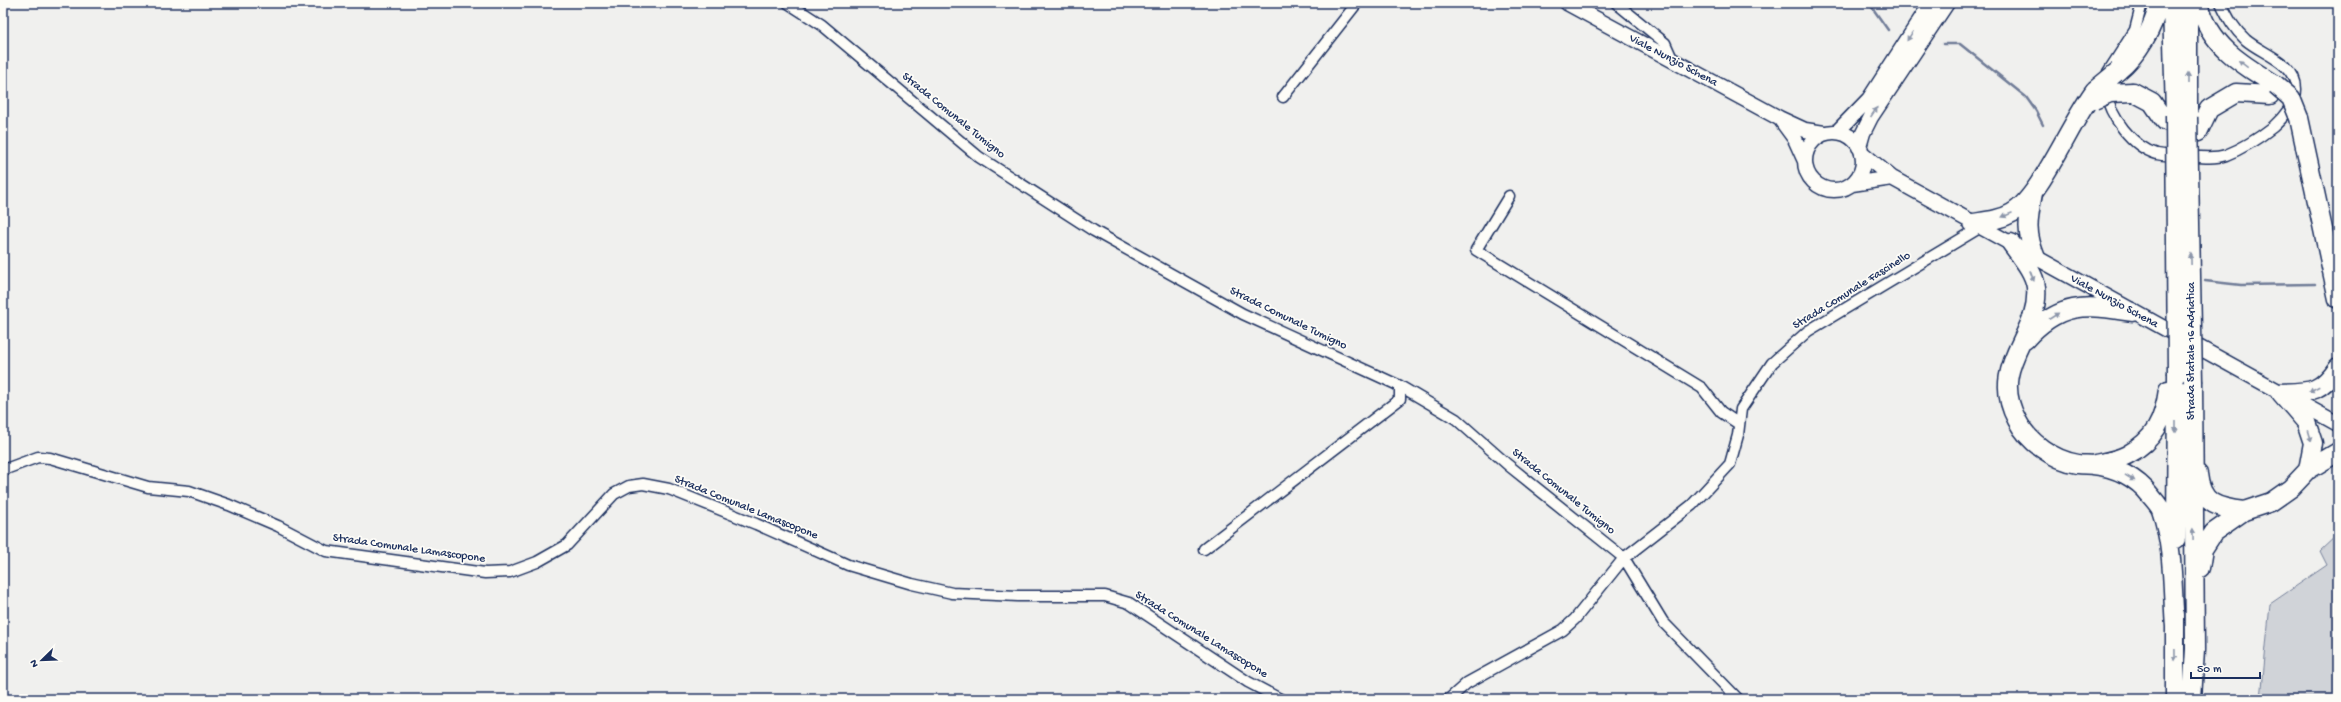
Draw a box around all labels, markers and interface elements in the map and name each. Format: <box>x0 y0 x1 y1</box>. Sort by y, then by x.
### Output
street label: Viale Nunzio Schena <box>1625 31 1720 90</box>
one-way arrow <box>1906 31 1914 41</box>
one-way arrow <box>2237 60 2248 68</box>
street label: Strada Comunale Tumigno <box>898 70 1008 162</box>
one-way arrow <box>2185 71 2191 84</box>
one-way arrow <box>1870 107 1878 117</box>
one-way arrow <box>2000 212 2012 218</box>
street label: Strada Comunale Fascinello <box>1791 249 1913 333</box>
one-way arrow <box>2188 252 2194 265</box>
one-way arrow <box>2029 270 2035 281</box>
street label: Viale Nunzio Schena <box>2067 272 2161 332</box>
street label: Strada Statale 16 Adriatica <box>2185 282 2199 420</box>
street label: Strada Comunale Tumigno <box>1227 284 1349 354</box>
one-way arrow <box>2049 312 2059 320</box>
one-way arrow <box>2308 386 2320 392</box>
one-way arrow <box>2173 421 2179 434</box>
one-way arrow <box>2307 430 2313 442</box>
street label: Strada Comunale Tumigno <box>1508 446 1618 538</box>
street label: Strada Comunale Lamascopone <box>672 473 821 544</box>
one-way arrow <box>2124 474 2136 481</box>
one-way arrow <box>2190 527 2196 540</box>
street label: Strada Comunale Lamascopone <box>332 531 487 567</box>
street label: Strada Comunale Lamascopone <box>1132 588 1271 682</box>
north arrow <box>22 640 62 680</box>
one-way arrow <box>2172 649 2178 662</box>
scale bar <box>2191 654 2260 680</box>
text: N <box>28 657 42 669</box>
text: 50 m <box>2197 663 2222 677</box>

